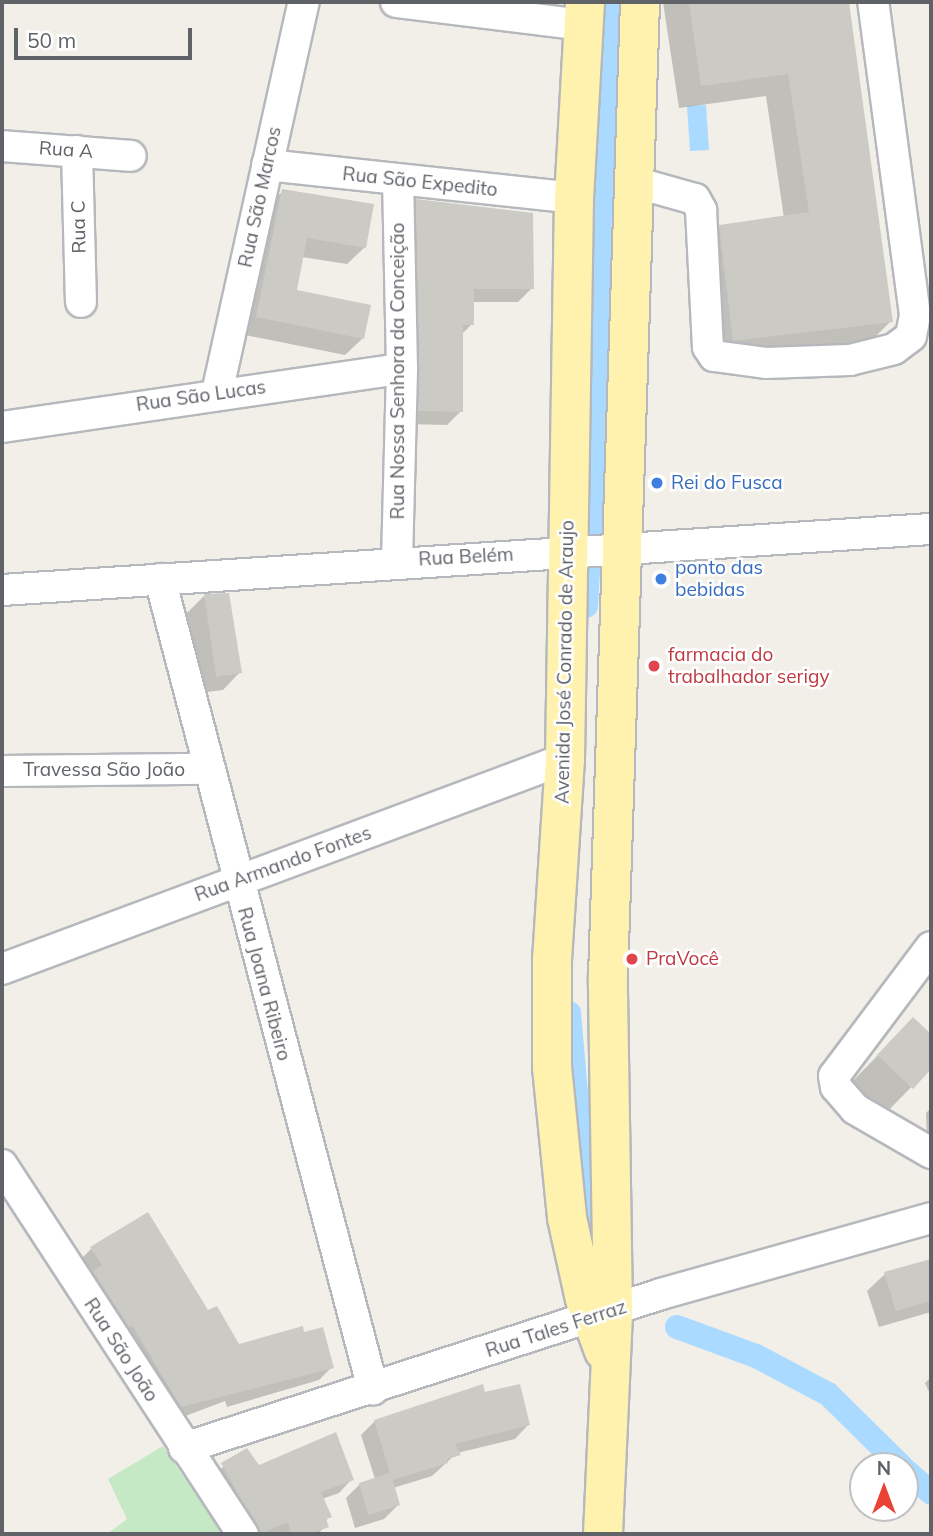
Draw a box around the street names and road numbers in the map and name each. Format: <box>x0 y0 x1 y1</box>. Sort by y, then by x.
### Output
street label: Rua São Marcos <box>234 124 286 270</box>
street label: Rua A <box>38 137 94 163</box>
street label: Rua São Expedito <box>341 163 499 201</box>
street label: Rua C <box>67 200 91 254</box>
street label: Rua Nossa Senhora da Conceição <box>387 223 409 519</box>
street label: Rua São Lucas <box>135 376 267 416</box>
street label: Avenida José Conrado de Araujo <box>551 520 579 804</box>
street label: Rua Belém <box>418 543 514 571</box>
street label: Travessa São João <box>23 759 185 781</box>
street label: Rua Armando Fontes <box>192 821 374 907</box>
street label: Rua Joana Ribeiro <box>233 905 295 1063</box>
street label: Rua São João <box>79 1294 163 1406</box>
street label: Rua Tales Ferraz <box>483 1295 629 1363</box>

